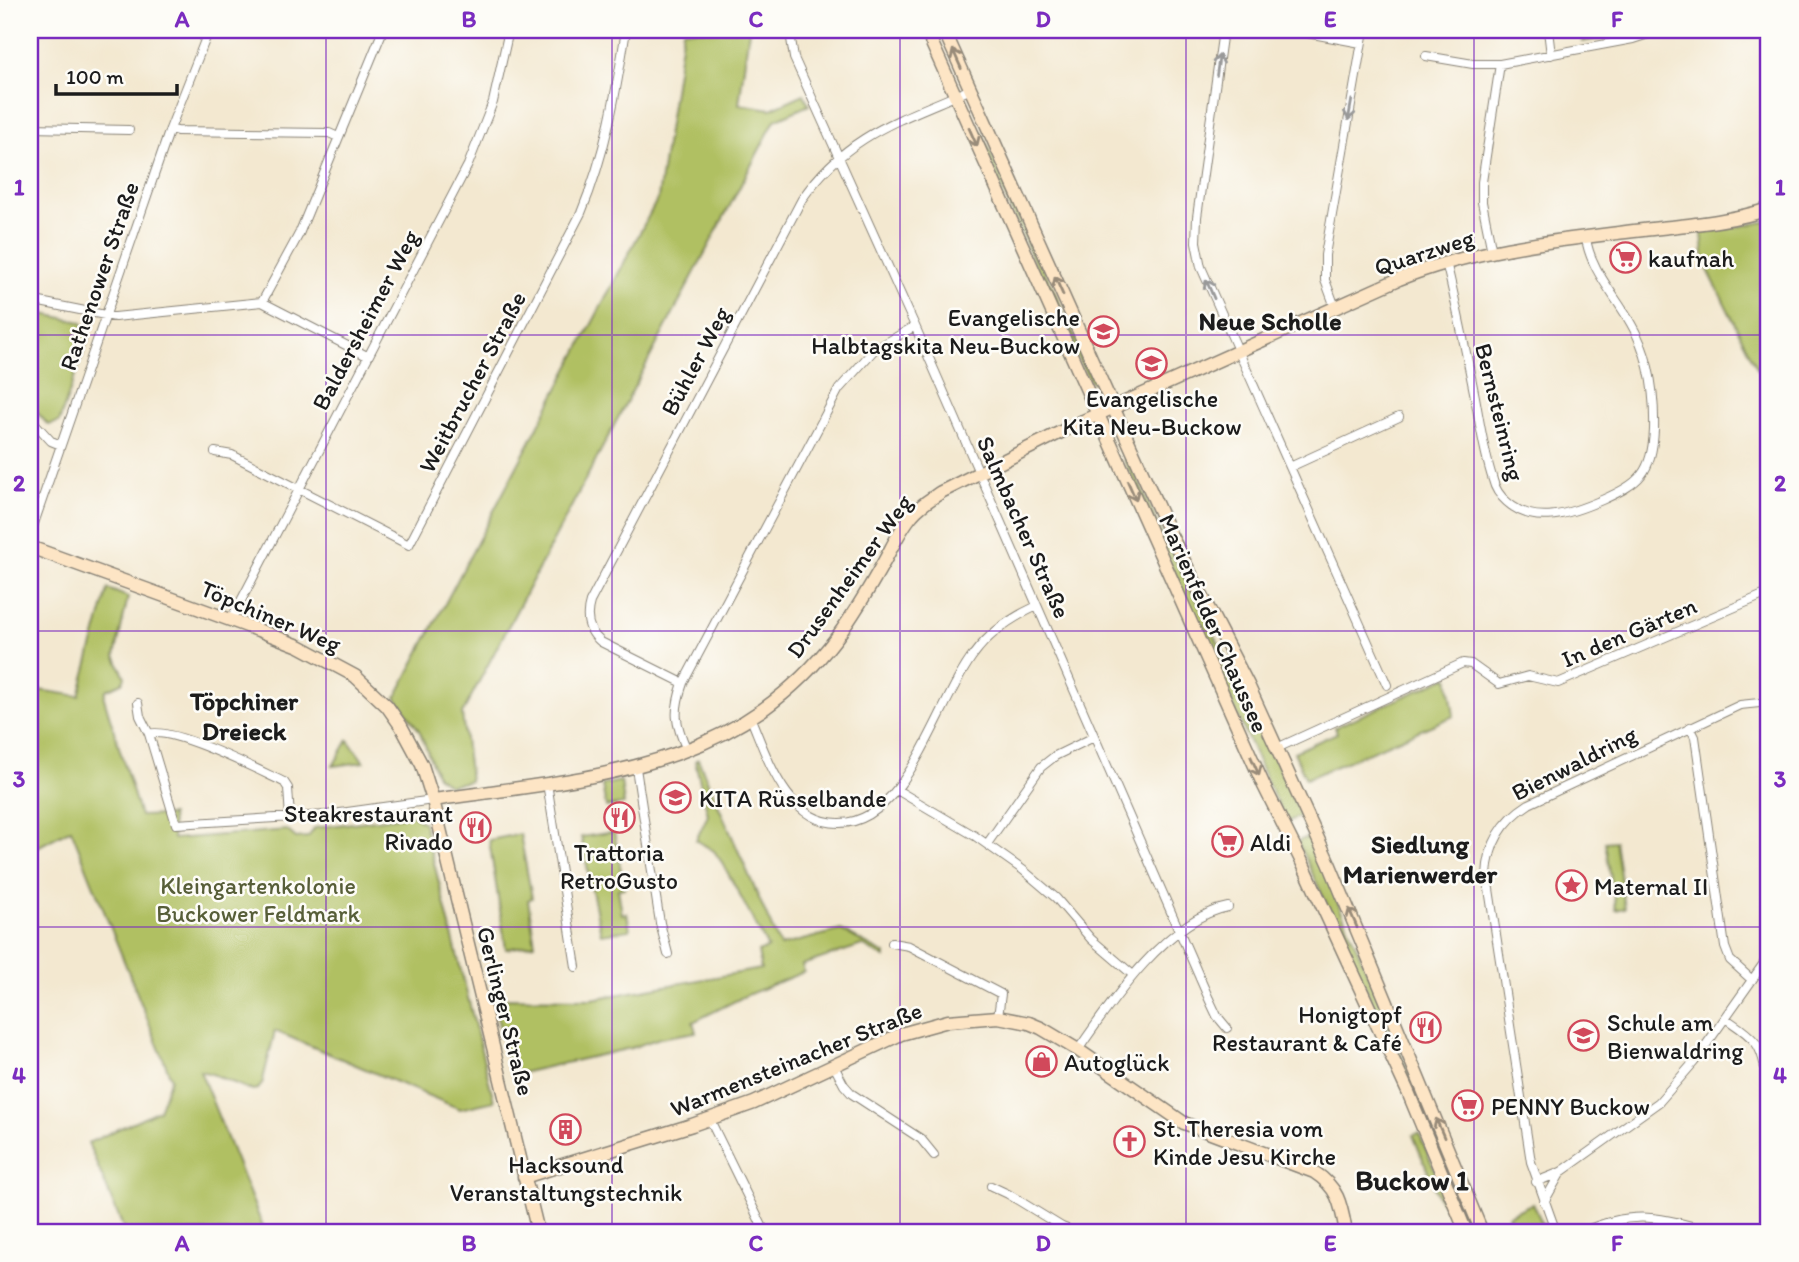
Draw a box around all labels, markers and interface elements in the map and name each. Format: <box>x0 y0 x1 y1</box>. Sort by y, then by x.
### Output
text: A <box>174 5 190 33</box>
text: B <box>462 5 477 33</box>
text: C <box>749 5 764 33</box>
text: D <box>1035 5 1051 33</box>
text: E <box>1324 5 1337 33</box>
text: F <box>1611 5 1624 33</box>
one-way arrow <box>950 49 963 70</box>
scale bar <box>56 52 177 96</box>
one-way arrow <box>1212 54 1225 77</box>
text: 100 m <box>66 64 124 89</box>
one-way arrow <box>1343 98 1356 121</box>
one-way arrow <box>968 126 981 147</box>
text: 1 <box>14 173 25 201</box>
text: 1 <box>1775 173 1786 201</box>
street label: Rathenower Straße <box>53 178 145 374</box>
street label: Quarzweg <box>1370 222 1478 282</box>
street label: Baldersheimer Weg <box>305 224 425 415</box>
supermarket icon: kaufnah <box>1608 241 1642 275</box>
place label: kaufnah <box>1648 244 1734 273</box>
one-way arrow <box>1052 276 1065 297</box>
one-way arrow <box>1203 278 1216 300</box>
street label: Weitbrucher Straße <box>412 286 532 478</box>
street label: Bühler Weg <box>654 301 736 420</box>
place label: Evangelische Halbtagskita Neu-Buckow <box>811 303 1080 360</box>
district label: Neue Scholle <box>1198 305 1342 337</box>
school or university icon: Evangelische Halbtagskita Neu-Buckow <box>1086 314 1120 348</box>
street label: Bernsteinring <box>1469 340 1531 485</box>
school or university icon: Evangelische Kita Neu-Buckow <box>1135 347 1169 381</box>
place label: Evangelische Kita Neu-Buckow <box>1062 384 1242 441</box>
street label: Salmbacher Straße <box>971 431 1077 623</box>
text: 2 <box>13 469 26 497</box>
text: 2 <box>1774 469 1787 497</box>
one-way arrow <box>1126 480 1139 501</box>
street label: Drusenheimer Weg <box>780 488 918 663</box>
street label: Marienfelder Chaussee <box>1153 509 1275 737</box>
street label: Töpchiner Weg <box>196 573 346 659</box>
street label: In den Gärten <box>1557 590 1701 673</box>
district label: Töpchiner Dreieck <box>189 685 299 747</box>
street label: Bienwaldring <box>1507 719 1642 807</box>
one-way arrow <box>1249 755 1262 776</box>
text: 3 <box>13 765 26 793</box>
text: 3 <box>1774 765 1787 793</box>
school or university icon: KITA Rüsselbande <box>659 781 693 815</box>
place label: KITA Rüsselbande <box>699 784 887 813</box>
place label: Steakrestaurant Rivado <box>284 799 453 856</box>
restaurant icon: Trattoria RetroGusto <box>602 801 636 835</box>
restaurant icon: Steakrestaurant Rivado <box>459 810 493 844</box>
supermarket icon: Aldi <box>1210 825 1244 859</box>
place label: Aldi <box>1250 828 1291 857</box>
district label: Siedlung Marienwerder <box>1343 828 1498 890</box>
place label: Trattoria RetroGusto <box>560 838 678 895</box>
place icon: Maternal II <box>1554 869 1588 903</box>
park label: Kleingartenkolonie Buckower Feldmark <box>156 871 360 928</box>
place label: Maternal II <box>1594 872 1708 901</box>
one-way arrow <box>1345 908 1358 929</box>
street label: Gerlinger Straße <box>471 924 541 1098</box>
street label: Warmensteinacher Straße <box>666 995 926 1123</box>
place label: Honigtopf Restaurant & Café <box>1212 1000 1402 1057</box>
place label: Schule am Bienwaldring <box>1607 1008 1744 1065</box>
restaurant icon: Honigtopf Restaurant & Café <box>1408 1011 1442 1045</box>
school or university icon: Schule am Bienwaldring <box>1567 1019 1601 1053</box>
shop icon: Autoglück <box>1024 1045 1058 1079</box>
place label: Autoglück <box>1064 1048 1169 1077</box>
text: 4 <box>12 1061 26 1089</box>
text: 4 <box>1773 1061 1787 1089</box>
supermarket icon: PENNY Buckow <box>1451 1089 1485 1123</box>
place label: PENNY Buckow <box>1491 1092 1650 1121</box>
building icon: Hacksound Veranstaltungstechnik <box>549 1113 583 1147</box>
place label: St. Theresia vom Kinde Jesu Kirche <box>1153 1114 1336 1171</box>
one-way arrow <box>1433 1118 1446 1139</box>
church icon: St. Theresia vom Kinde Jesu Kirche <box>1113 1125 1147 1159</box>
place label: Hacksound Veranstaltungstechnik <box>450 1150 682 1207</box>
district label: Buckow 1 <box>1355 1163 1469 1197</box>
text: A <box>174 1229 190 1257</box>
text: B <box>462 1229 477 1257</box>
text: C <box>749 1229 764 1257</box>
text: D <box>1035 1229 1051 1257</box>
text: E <box>1324 1229 1337 1257</box>
text: F <box>1611 1229 1624 1257</box>

